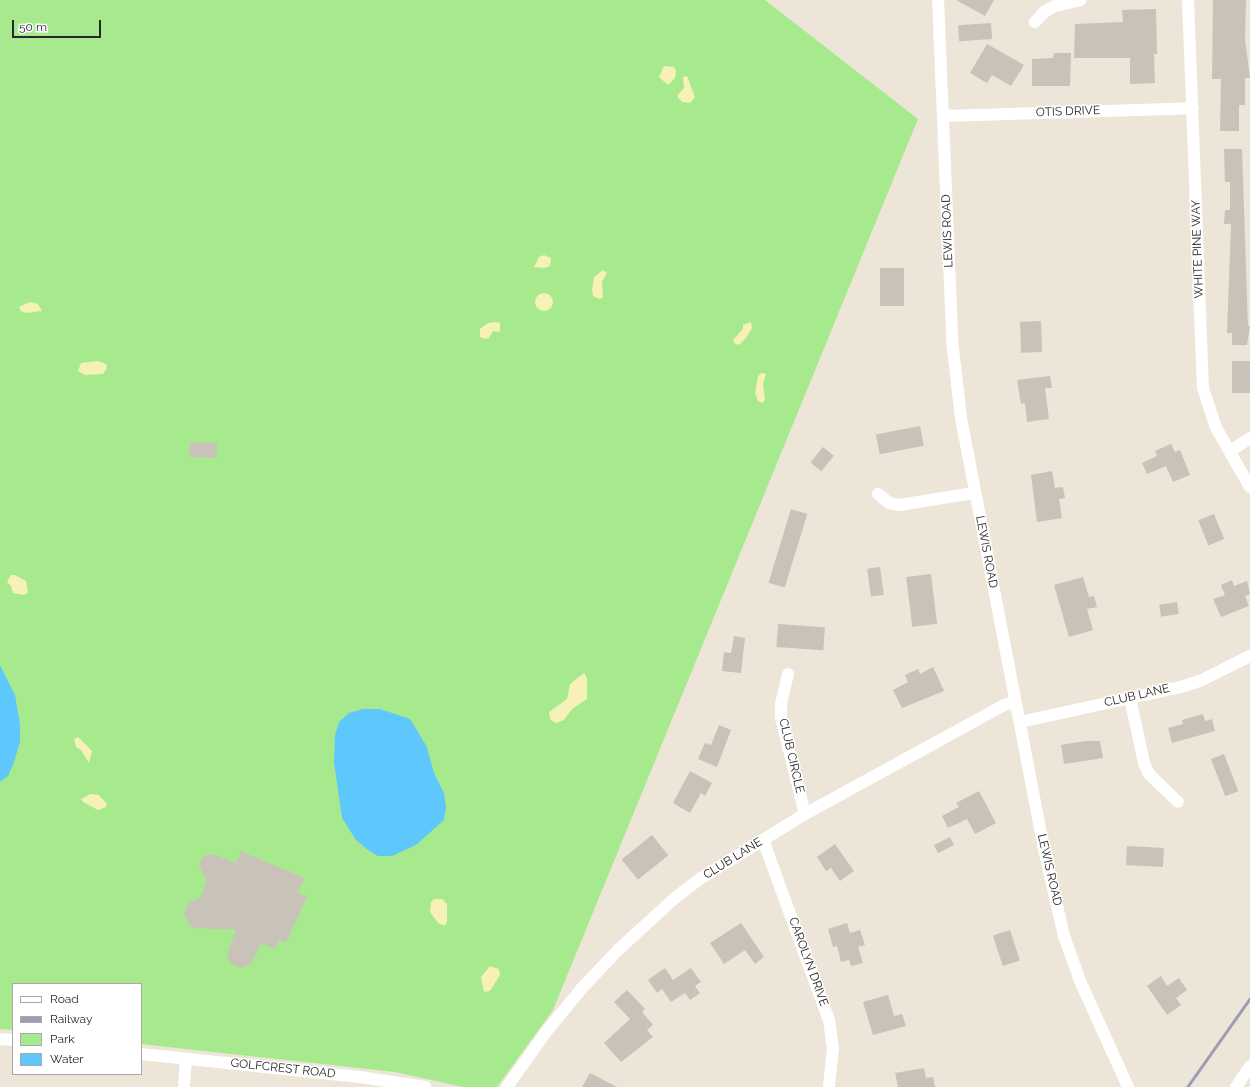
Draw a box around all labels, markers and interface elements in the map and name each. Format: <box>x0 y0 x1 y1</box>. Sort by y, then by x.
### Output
scale bar <box>14 12 103 38</box>
text: 50 m <box>19 20 47 34</box>
street label: OTIS DRIVE <box>1036 104 1100 120</box>
street label: LEWIS ROAD <box>940 194 956 268</box>
street label: WHITE PINE WAY <box>1189 199 1207 299</box>
street label: LEWIS ROAD <box>972 515 1000 589</box>
street label: CLUB LANE <box>1103 681 1171 711</box>
street label: CLUB CIRCLE <box>775 717 807 795</box>
street label: LEWIS ROAD <box>1034 833 1064 907</box>
street label: CLUB LANE <box>701 835 765 883</box>
street label: CAROLYN DRIVE <box>785 916 831 1008</box>
legend <box>12 983 142 1075</box>
text: Road <box>50 992 79 1006</box>
text: Railway <box>50 1012 92 1026</box>
text: Park <box>50 1032 75 1046</box>
text: Water <box>50 1052 84 1066</box>
street label: GOLFCREST ROAD <box>230 1056 336 1082</box>

